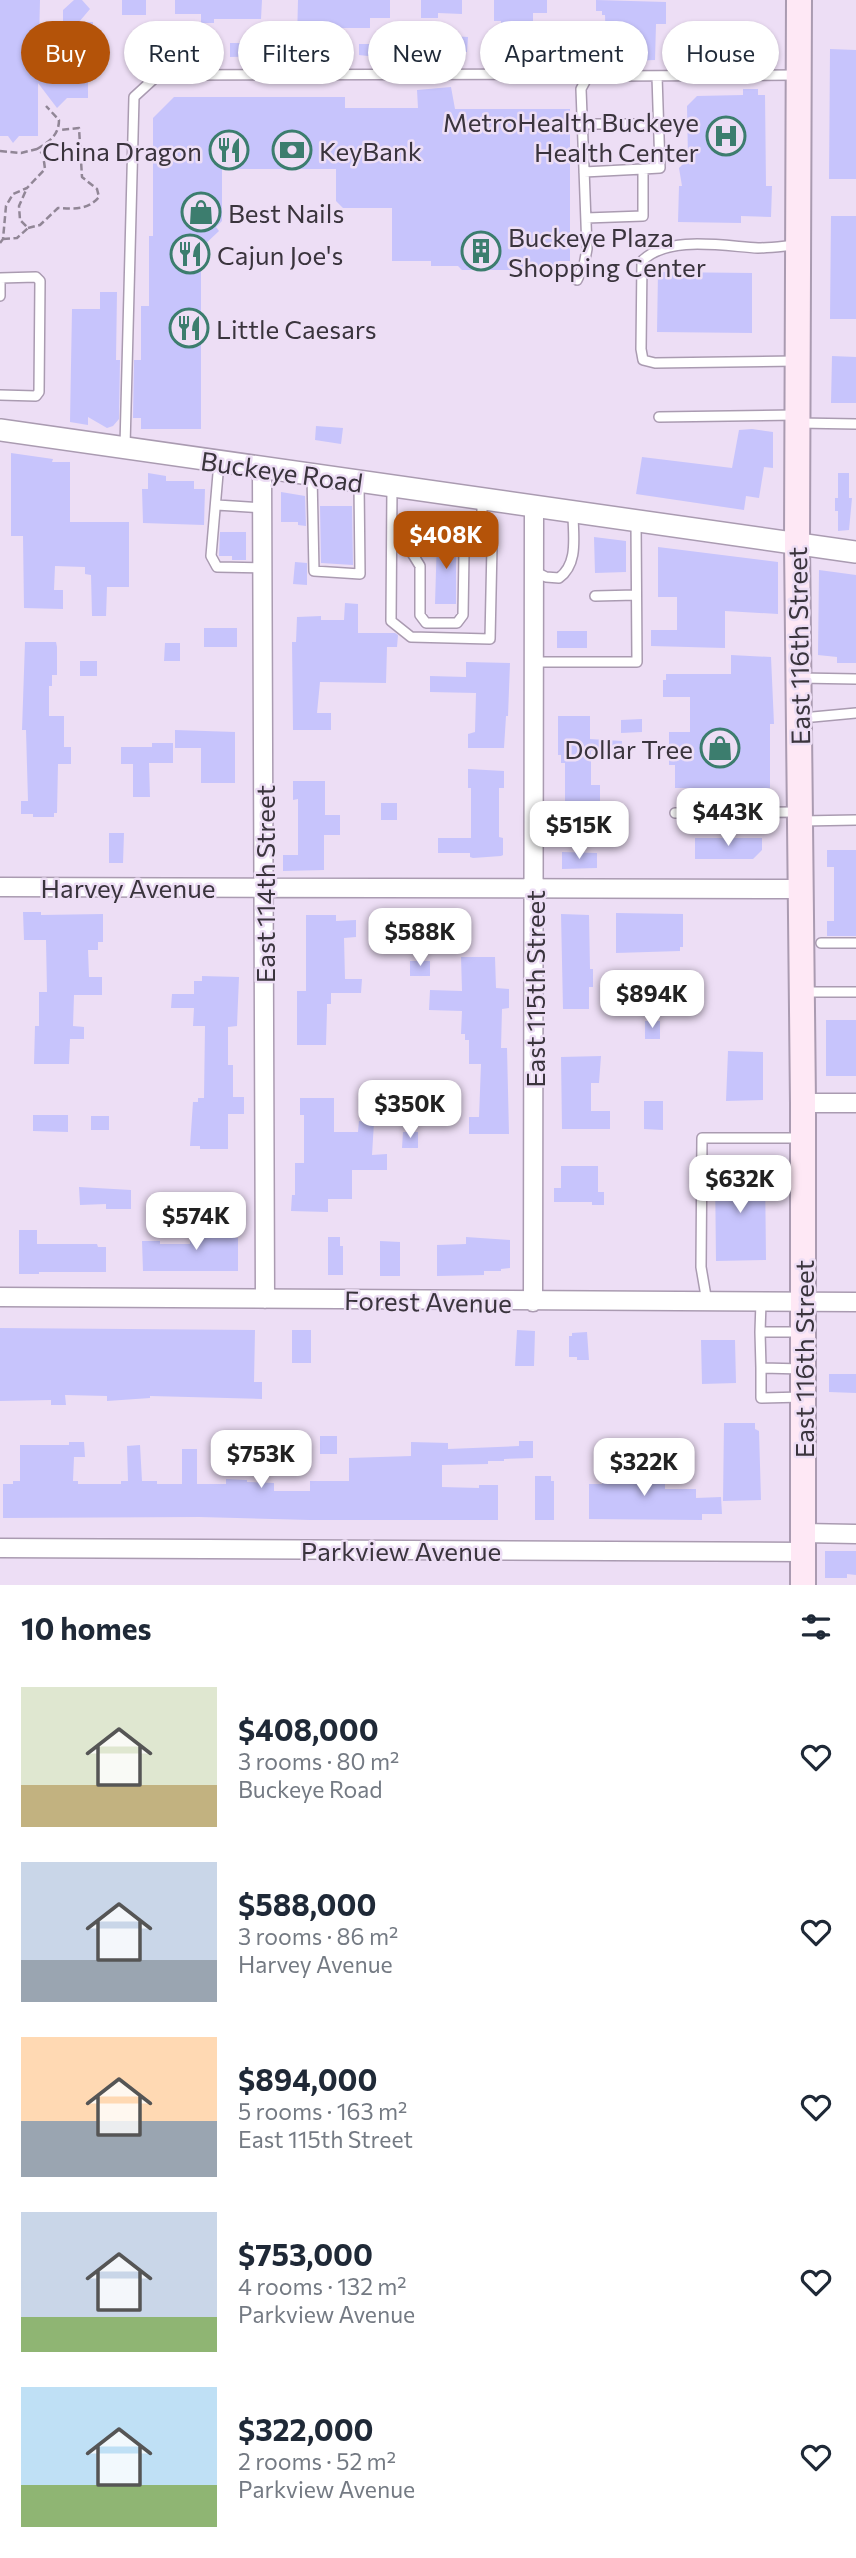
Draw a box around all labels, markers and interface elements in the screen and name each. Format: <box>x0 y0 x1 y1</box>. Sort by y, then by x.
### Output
chip: Buy <box>21 21 110 84</box>
chip: Rent <box>124 21 224 84</box>
chip: Filters <box>238 21 354 84</box>
chip: New <box>368 21 466 84</box>
chip: Apartment <box>480 21 648 84</box>
chip: House <box>662 21 779 84</box>
place label: MetroHealth Buckeye Health Center <box>443 106 699 167</box>
hospital icon: MetroHealth Buckeye Health Center <box>705 115 747 157</box>
restaurant icon: China Dragon <box>208 129 250 171</box>
bank icon: KeyBank <box>271 129 313 171</box>
place label: China Dragon <box>42 135 202 166</box>
place label: KeyBank <box>319 135 422 166</box>
shop icon: Best Nails <box>180 191 222 233</box>
place label: Best Nails <box>228 197 344 228</box>
place label: Buckeye Plaza Shopping Center <box>508 221 706 282</box>
building icon: Buckeye Plaza Shopping Center <box>460 230 502 272</box>
restaurant icon: Cajun Joe's <box>169 233 211 275</box>
place label: Cajun Joe's <box>217 239 343 270</box>
restaurant icon: Little Caesars <box>168 307 210 349</box>
place label: Little Caesars <box>216 313 377 344</box>
street label: Buckeye Road <box>199 444 365 498</box>
pin: $408K <box>397 512 495 571</box>
text: $408K <box>410 520 482 548</box>
street label: East 116th Street <box>781 547 815 745</box>
shop icon: Dollar Tree <box>699 727 741 769</box>
place label: Dollar Tree <box>564 733 693 764</box>
street label: East 114th Street <box>249 785 280 983</box>
pin: $443K <box>679 788 777 848</box>
text: $443K <box>693 797 763 825</box>
pin: $515K <box>530 802 628 861</box>
text: $515K <box>546 810 612 838</box>
street label: Harvey Avenue <box>41 872 215 903</box>
street label: East 115th Street <box>519 890 550 1088</box>
pin: $588K <box>371 908 469 968</box>
text: $588K <box>384 917 456 945</box>
pin: $894K <box>603 970 701 1030</box>
text: $894K <box>616 979 688 1007</box>
pin: $350K <box>361 1080 459 1140</box>
text: $350K <box>374 1089 446 1117</box>
pin: $632K <box>691 1156 789 1215</box>
text: $632K <box>705 1164 775 1192</box>
pin: $574K <box>147 1192 245 1252</box>
text: $574K <box>162 1201 230 1229</box>
street label: East 116th Street <box>788 1260 819 1458</box>
street label: Forest Avenue <box>344 1284 512 1318</box>
pin: $753K <box>212 1430 310 1490</box>
pin: $322K <box>595 1438 693 1498</box>
text: $753K <box>227 1439 295 1467</box>
text: $322K <box>610 1447 678 1475</box>
street label: Parkview Avenue <box>301 1535 501 1566</box>
icon: filters <box>797 1608 835 1646</box>
text: 10 homes <box>21 1609 151 1646</box>
text: $408,000 <box>238 1710 379 1747</box>
icon: home <box>77 1715 161 1799</box>
icon: heart <box>797 1738 835 1776</box>
text: 3 rooms · 80 m² <box>238 1747 399 1775</box>
text: Buckeye Road <box>238 1775 383 1803</box>
text: $588,000 <box>238 1885 376 1922</box>
icon: home <box>77 1890 161 1974</box>
icon: heart <box>797 1913 835 1951</box>
text: 3 rooms · 86 m² <box>238 1922 398 1950</box>
text: Harvey Avenue <box>238 1950 393 1978</box>
text: $894,000 <box>238 2060 377 2097</box>
icon: home <box>77 2065 161 2149</box>
icon: heart <box>797 2088 835 2126</box>
text: 5 rooms · 163 m² <box>238 2097 407 2125</box>
text: East 115th Street <box>238 2125 413 2153</box>
text: $753,000 <box>238 2235 373 2272</box>
icon: home <box>77 2240 161 2324</box>
icon: heart <box>797 2263 835 2301</box>
text: 4 rooms · 132 m² <box>238 2272 407 2300</box>
text: Parkview Avenue <box>238 2300 415 2328</box>
text: $322,000 <box>238 2410 374 2447</box>
icon: home <box>77 2415 161 2499</box>
icon: heart <box>797 2438 835 2476</box>
text: 2 rooms · 52 m² <box>238 2447 396 2475</box>
text: Parkview Avenue <box>238 2475 415 2503</box>

